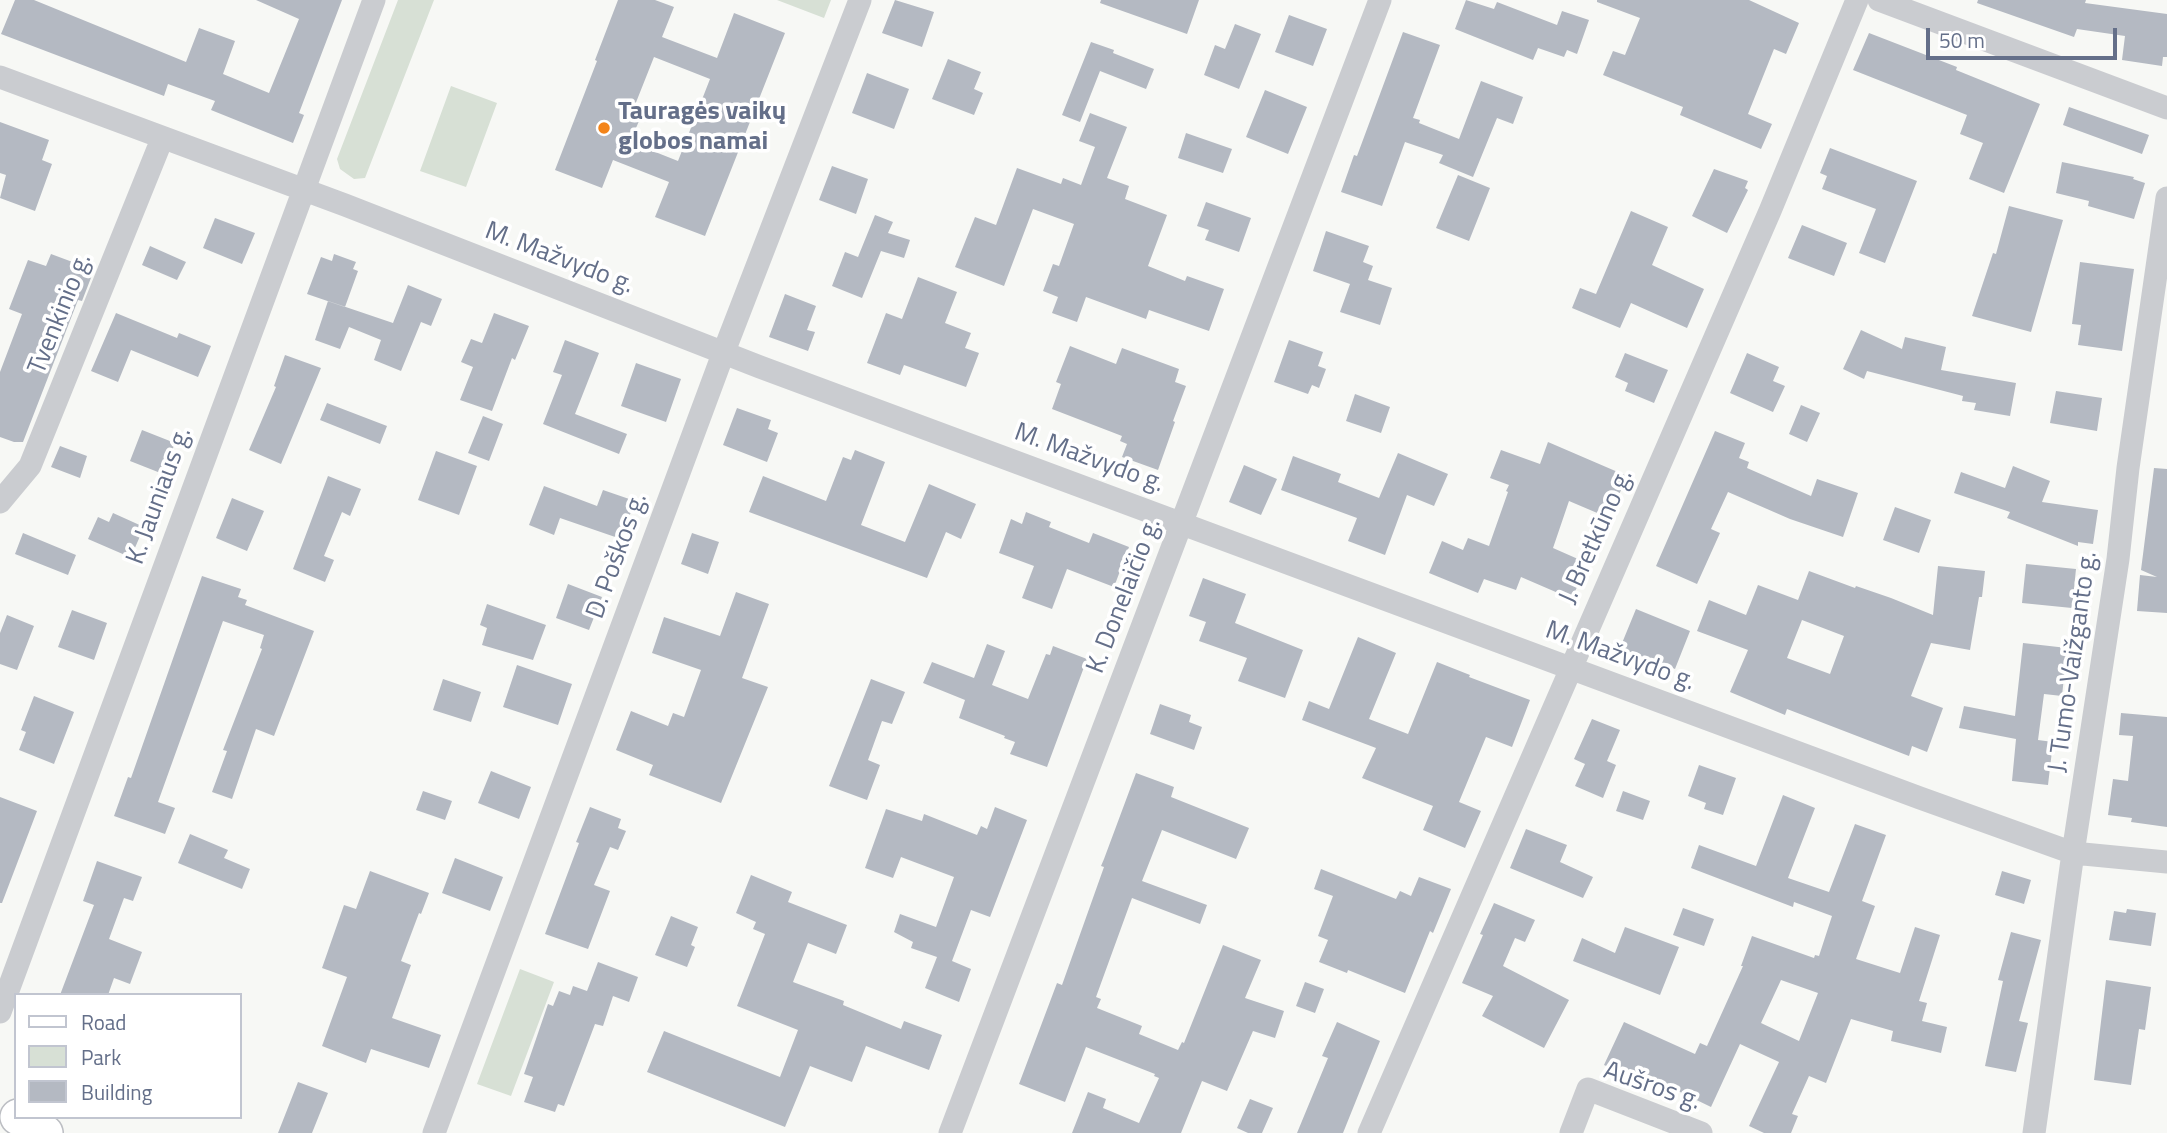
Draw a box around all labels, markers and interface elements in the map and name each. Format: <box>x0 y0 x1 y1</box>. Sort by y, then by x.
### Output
scale bar <box>1929 14 2120 58</box>
text: 50 m <box>1939 24 1985 56</box>
place label: Tauragės vaikų globos namai <box>618 97 786 158</box>
marker: Tauragės vaikų globos namai <box>596 120 612 136</box>
street label: M. Mažvydo g. <box>480 216 638 302</box>
street label: Tvenkinio g. <box>23 249 99 379</box>
street label: M. Mažvydo g. <box>1010 418 1168 500</box>
street label: K. Jauniaus g. <box>121 423 199 569</box>
street label: J. Bretkūno g. <box>1553 465 1641 609</box>
street label: D. Poškos g. <box>581 489 655 623</box>
street label: K. Donelaičio g. <box>1081 514 1169 678</box>
street label: J. Tumo-Vaižganto g. <box>2043 549 2105 775</box>
street label: M. Mažvydo g. <box>1541 616 1699 698</box>
legend <box>14 993 242 1119</box>
text: Road <box>81 1006 126 1038</box>
text: Park <box>81 1041 121 1073</box>
street label: Aušros g. <box>1599 1056 1705 1118</box>
text: Building <box>81 1076 152 1108</box>

